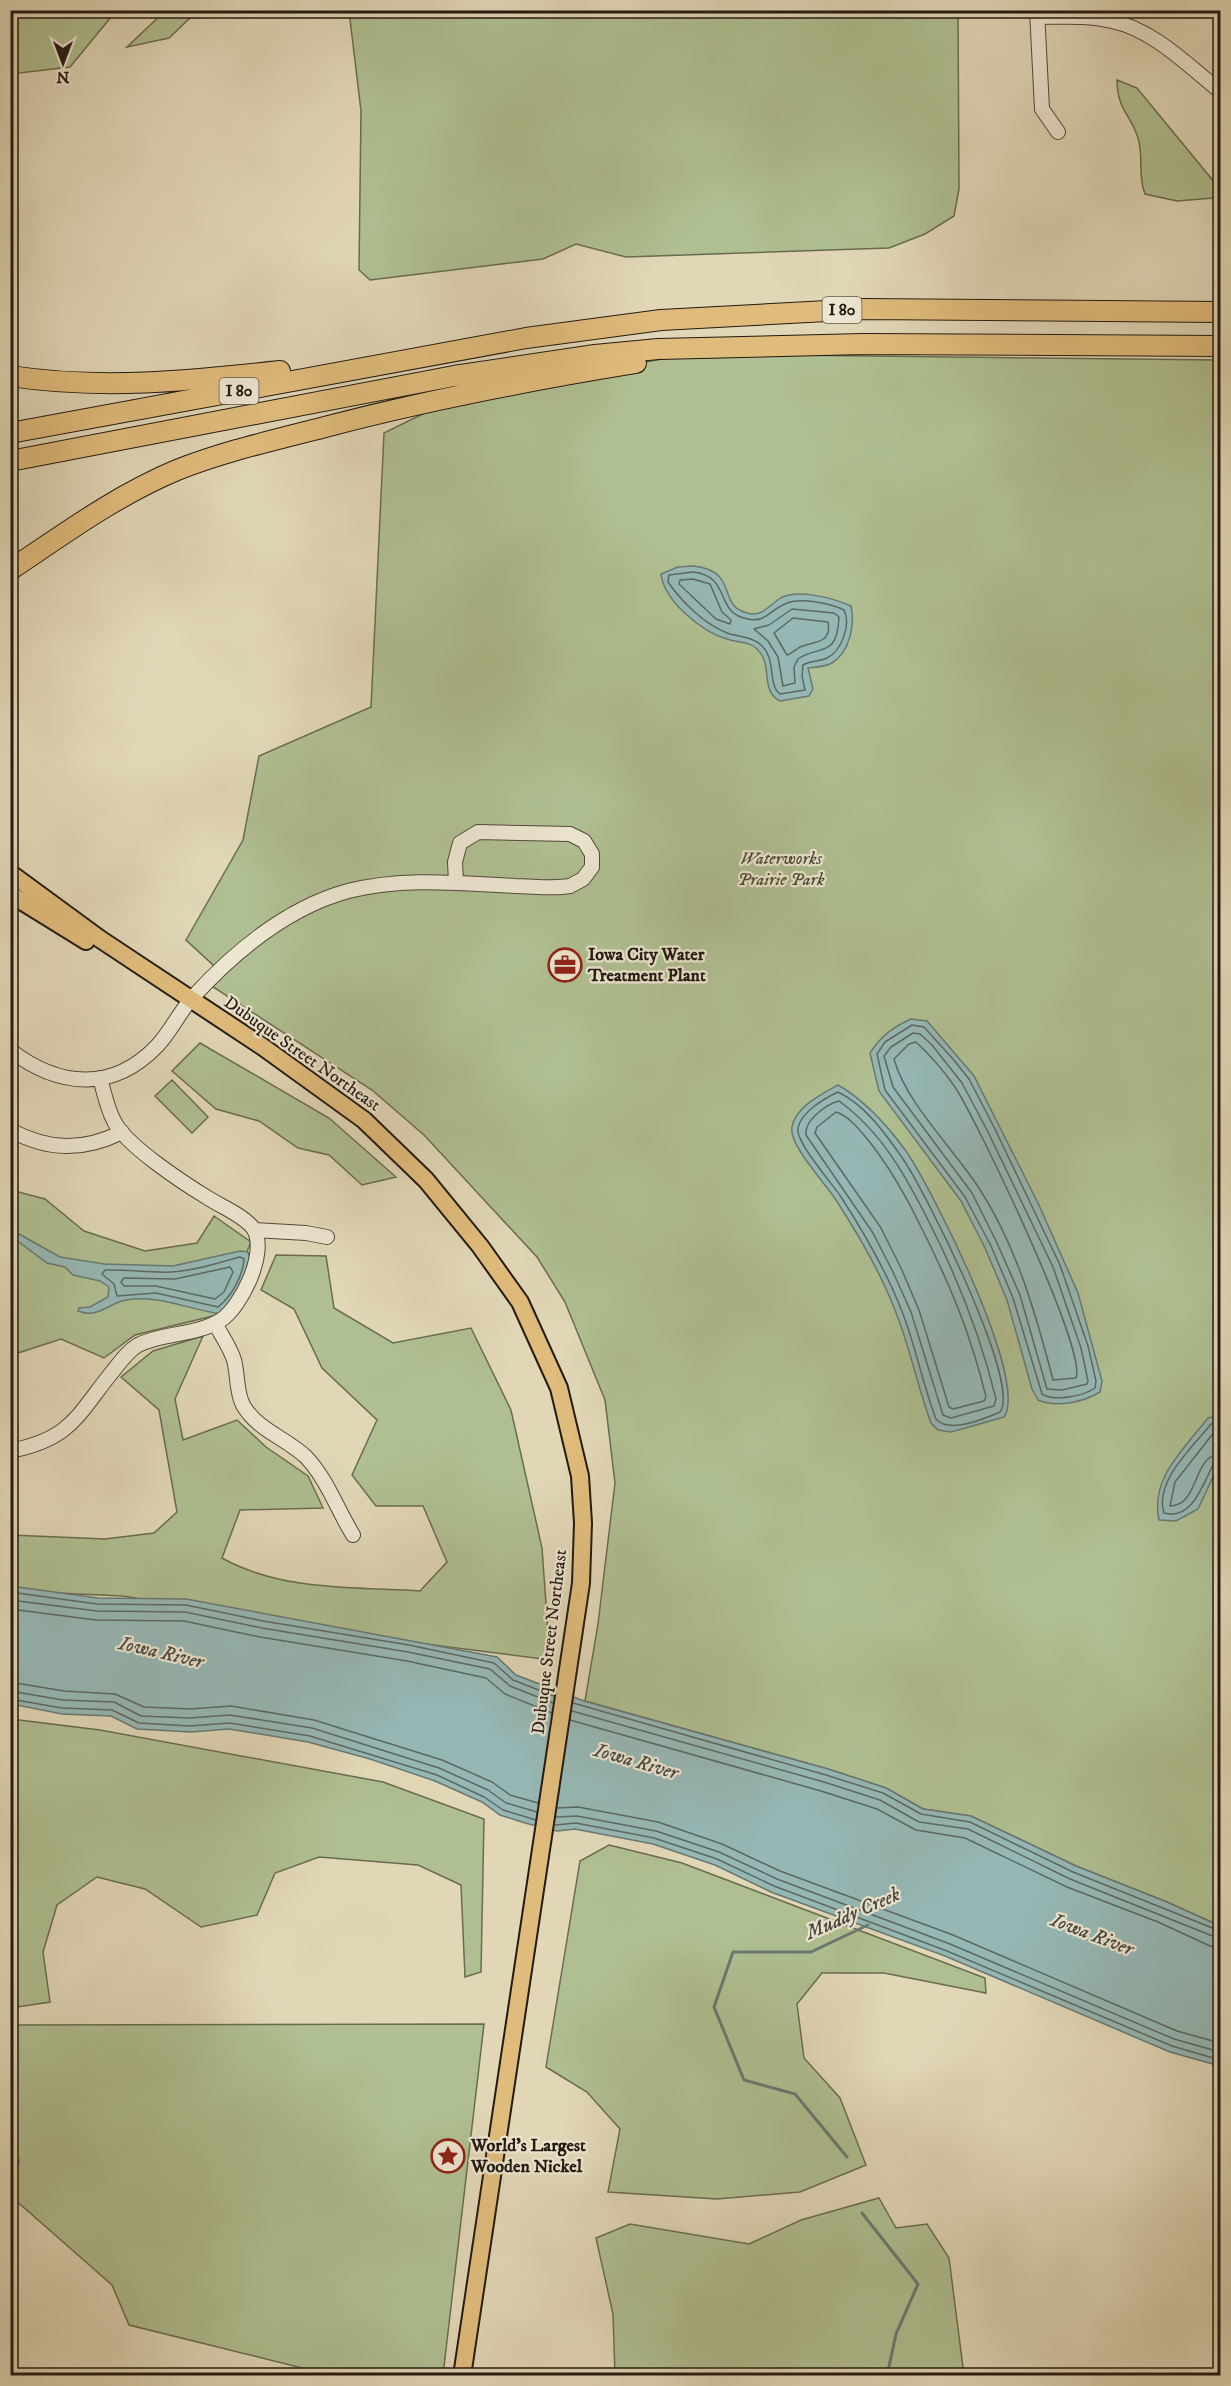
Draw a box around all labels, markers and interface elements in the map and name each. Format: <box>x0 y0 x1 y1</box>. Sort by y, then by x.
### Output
north arrow <box>33 33 93 93</box>
text: N <box>56 67 70 87</box>
road number: I 80 <box>822 297 862 323</box>
road number: I 80 <box>220 378 258 404</box>
park label: Waterworks Prairie Park <box>737 848 825 891</box>
place label: Iowa City Water Treatment Plant <box>587 944 706 987</box>
office icon: Iowa City Water Treatment Plant <box>547 947 583 983</box>
street label: Dubuque Street Northeast <box>219 992 385 1117</box>
street label: Dubuque Street Northeast <box>528 1548 572 1736</box>
water label: Iowa River <box>114 1631 208 1675</box>
water label: Iowa River <box>589 1738 683 1786</box>
water label: Muddy Creek <box>800 1882 905 1947</box>
water label: Iowa River <box>1045 1907 1139 1963</box>
place label: World’s Largest Wooden Nickel <box>470 2135 586 2178</box>
place icon: World’s Largest Wooden Nickel <box>430 2138 466 2174</box>

